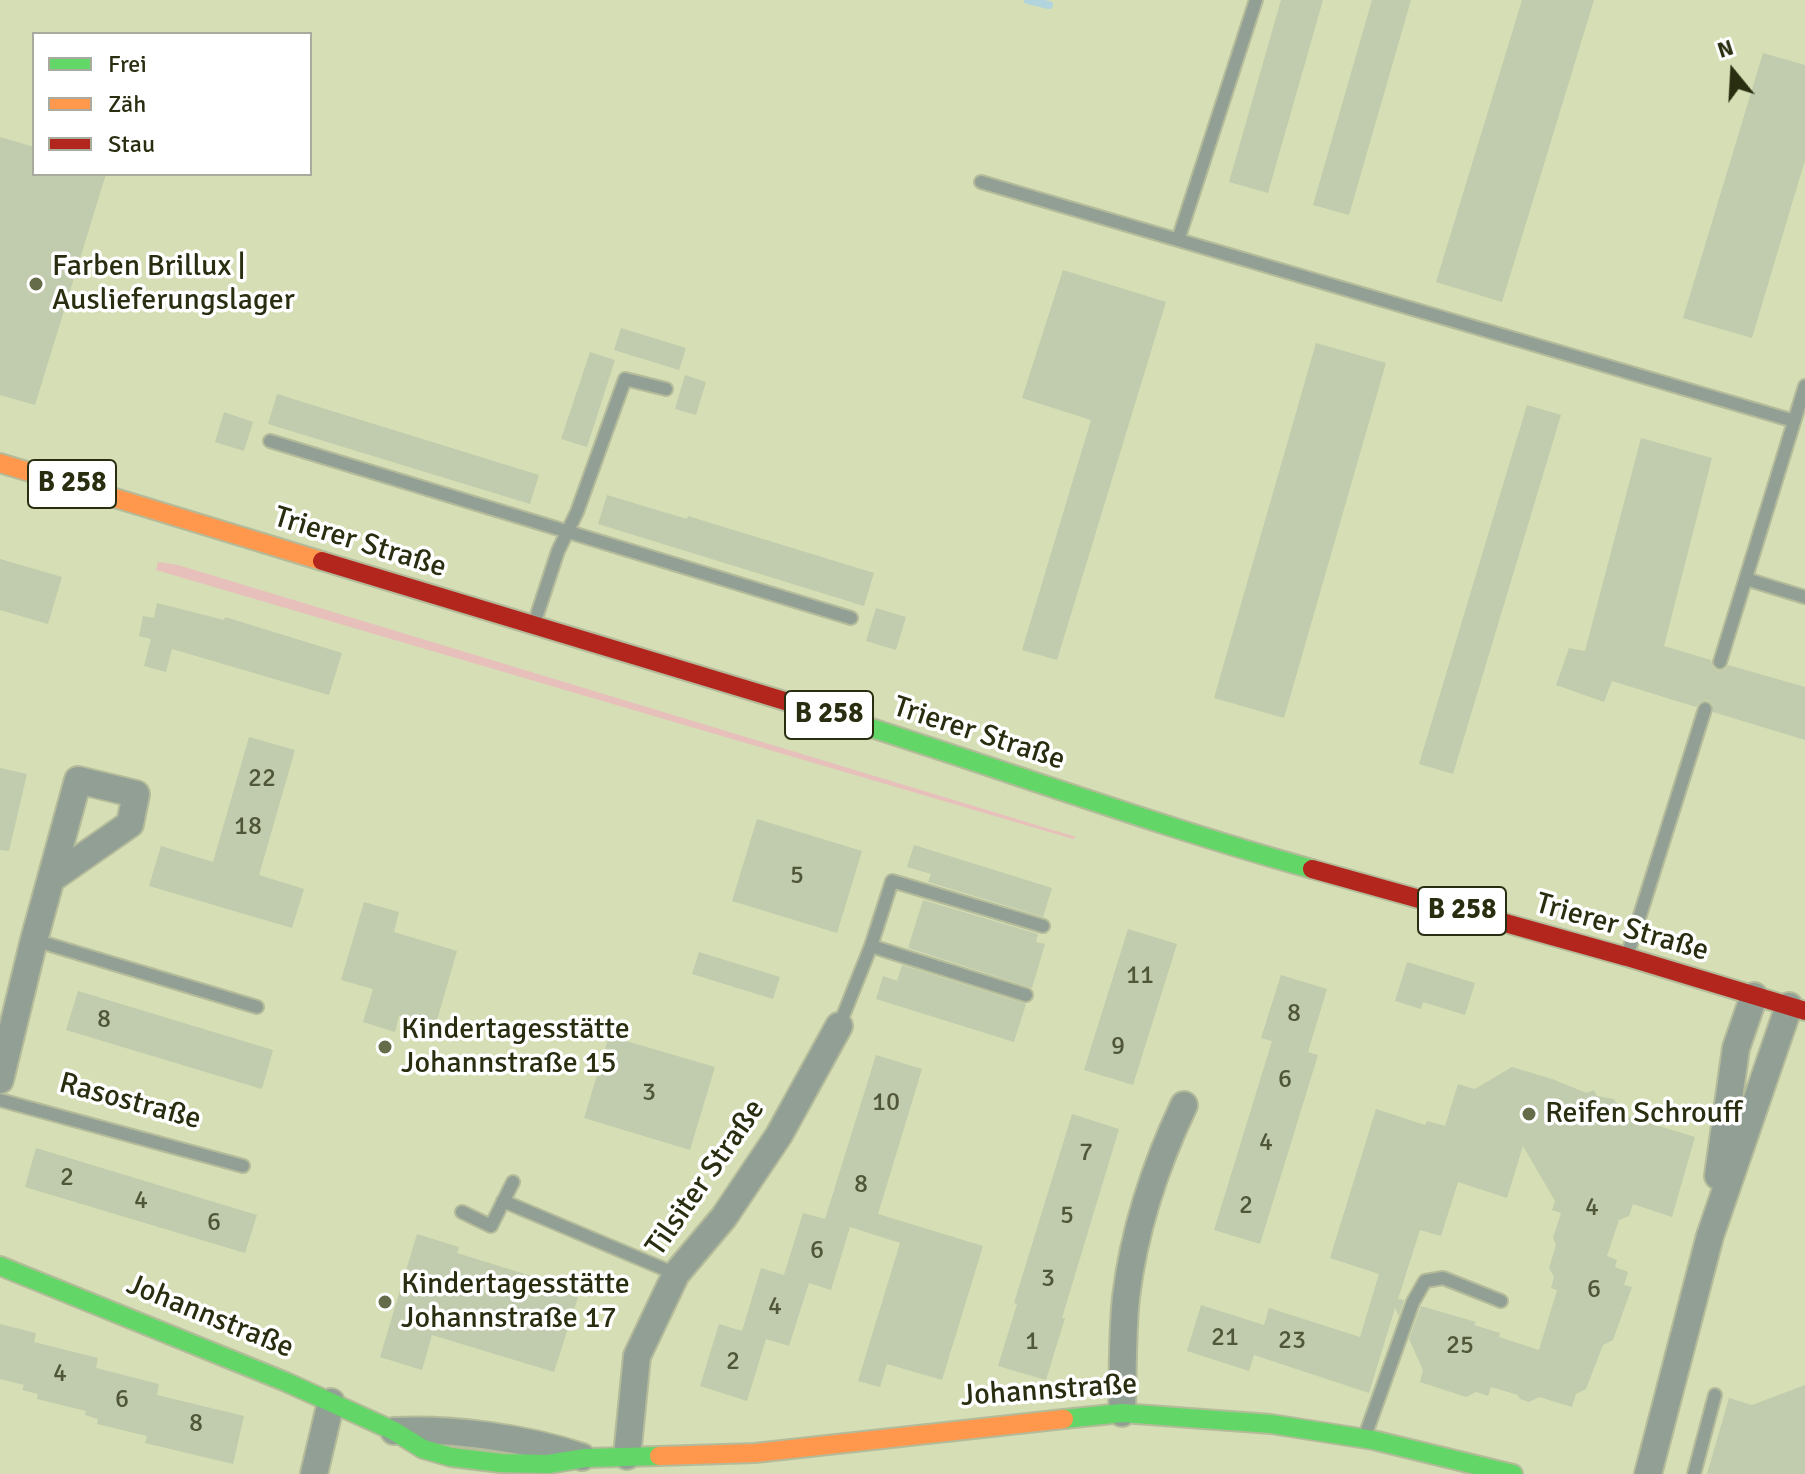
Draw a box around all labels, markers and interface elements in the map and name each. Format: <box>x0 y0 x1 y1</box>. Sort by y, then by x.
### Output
legend <box>32 32 312 176</box>
north arrow <box>1693 32 1773 112</box>
text: N <box>1714 33 1737 64</box>
text: Frei <box>108 49 147 79</box>
text: Zäh <box>108 89 146 119</box>
text: Stau <box>108 129 155 159</box>
place label: Farben Brillux | Auslieferungslager <box>52 249 295 320</box>
marker: Farben Brillux | Auslieferungslager <box>27 275 45 293</box>
road number: B 258 <box>28 460 116 508</box>
street label: Trierer Straße <box>270 500 450 586</box>
street label: Trierer Straße <box>889 689 1069 779</box>
road number: B 258 <box>785 691 873 739</box>
house number: 22 <box>248 763 276 795</box>
house number: 18 <box>234 811 262 843</box>
house number: 5 <box>790 860 804 892</box>
street label: Trierer Straße <box>1531 886 1713 970</box>
road number: B 258 <box>1418 887 1506 935</box>
house number: 11 <box>1126 960 1154 992</box>
house number: 8 <box>1287 998 1301 1030</box>
house number: 8 <box>97 1004 111 1036</box>
place label: Kindertagesstätte Johannstraße 15 <box>401 1012 630 1082</box>
house number: 9 <box>1111 1031 1125 1063</box>
marker: Kindertagesstätte Johannstraße 15 <box>376 1038 394 1056</box>
house number: 6 <box>1278 1064 1292 1096</box>
street label: Rasostraße <box>55 1066 205 1138</box>
house number: 3 <box>642 1077 656 1109</box>
house number: 10 <box>872 1087 900 1119</box>
street label: Tilsiter Straße <box>639 1093 773 1263</box>
place label: Reifen Schrouff <box>1545 1096 1742 1132</box>
marker: Reifen Schrouff <box>1520 1105 1538 1123</box>
house number: 4 <box>1259 1127 1273 1159</box>
house number: 7 <box>1079 1137 1093 1169</box>
house number: 2 <box>60 1162 74 1194</box>
house number: 8 <box>854 1169 868 1201</box>
house number: 4 <box>134 1185 148 1217</box>
house number: 2 <box>1239 1190 1253 1222</box>
house number: 4 <box>1585 1192 1599 1224</box>
house number: 5 <box>1060 1200 1074 1232</box>
house number: 6 <box>207 1207 221 1239</box>
house number: 6 <box>810 1235 824 1267</box>
house number: 3 <box>1041 1263 1055 1295</box>
street label: Johannstraße <box>121 1267 299 1367</box>
place label: Kindertagesstätte Johannstraße 17 <box>401 1267 630 1338</box>
house number: 6 <box>1587 1274 1601 1306</box>
house number: 4 <box>768 1291 782 1323</box>
marker: Kindertagesstätte Johannstraße 17 <box>376 1293 394 1311</box>
house number: 21 <box>1211 1322 1239 1354</box>
house number: 23 <box>1278 1325 1306 1357</box>
house number: 1 <box>1025 1326 1039 1358</box>
house number: 25 <box>1446 1330 1474 1362</box>
house number: 2 <box>726 1346 740 1378</box>
house number: 4 <box>53 1358 67 1390</box>
street label: Johannstraße <box>960 1367 1138 1415</box>
house number: 6 <box>115 1384 129 1416</box>
house number: 8 <box>189 1408 203 1440</box>

